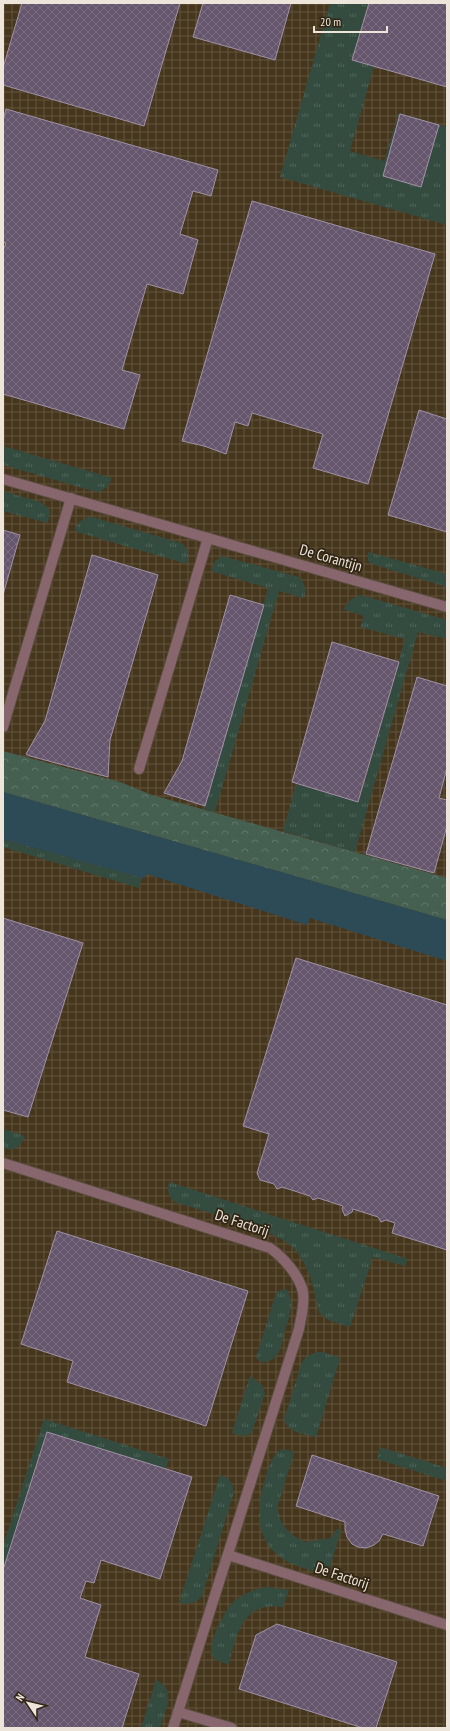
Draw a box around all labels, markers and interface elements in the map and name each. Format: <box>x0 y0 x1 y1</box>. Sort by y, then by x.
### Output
scale bar <box>314 8 387 34</box>
text: 20 m <box>320 14 341 29</box>
street label: De Corantijn <box>298 540 365 575</box>
street label: De Factorij <box>213 1205 272 1240</box>
street label: De Factorij <box>313 1558 372 1593</box>
north arrow <box>8 1683 48 1723</box>
text: N <box>12 1691 27 1704</box>

